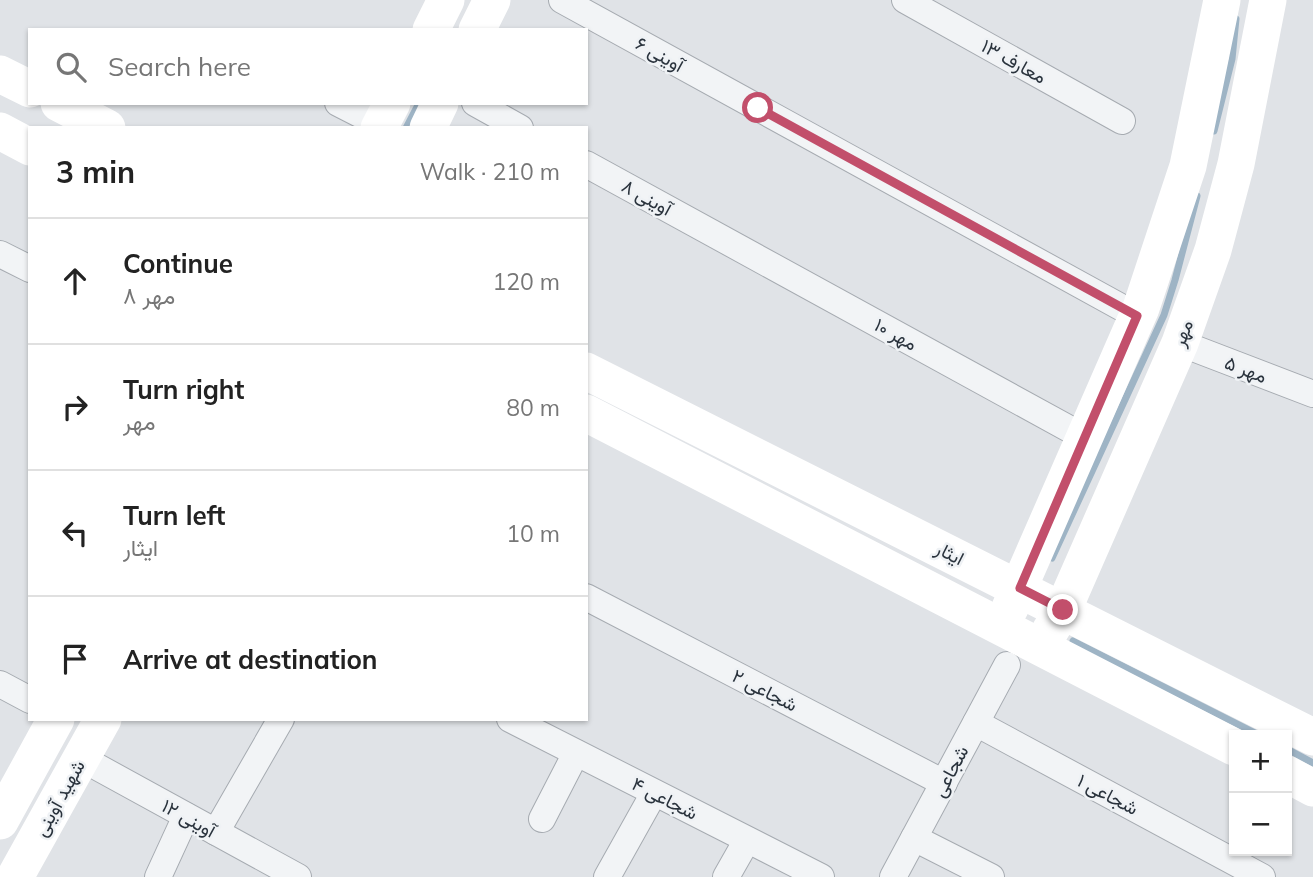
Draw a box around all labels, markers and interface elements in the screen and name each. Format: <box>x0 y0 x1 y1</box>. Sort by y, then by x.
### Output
search box <box>28 28 588 105</box>
street label: ۶ آوینی <box>632 31 690 78</box>
street label: معارف ۱۳ <box>977 33 1051 89</box>
icon: search <box>52 48 90 86</box>
text: Search here <box>108 50 251 83</box>
route start <box>742 92 773 123</box>
text: 3 min <box>56 153 135 191</box>
text: Walk · 210 m <box>420 157 560 186</box>
street label: ۸ آوینی <box>618 173 678 221</box>
text: Continue <box>123 247 233 280</box>
icon: ahead <box>56 262 94 300</box>
text: 120 m <box>492 267 560 296</box>
text: مهر ۸ <box>123 281 175 310</box>
street label: مهر ۱۰ <box>870 312 922 356</box>
street label: مهر <box>1166 316 1198 351</box>
street label: مهر ۵ <box>1222 350 1270 388</box>
text: Turn right <box>123 373 244 406</box>
icon: right <box>56 388 94 426</box>
text: 80 m <box>506 393 560 422</box>
text: مهر <box>123 407 156 436</box>
text: Turn left <box>123 499 225 532</box>
icon: left <box>56 514 94 552</box>
text: 10 m <box>506 519 560 548</box>
text: ایثار <box>123 533 158 562</box>
street label: ایثار <box>931 535 968 570</box>
route end <box>1047 594 1078 625</box>
icon: arrive <box>56 640 94 678</box>
text: Arrive at destination <box>123 643 378 676</box>
street label: شجاعی ۲ <box>728 663 802 717</box>
map controls <box>1229 730 1292 856</box>
button: + <box>1229 730 1292 793</box>
street label: شجاعی <box>926 741 974 801</box>
street label: شهید آوینی <box>28 755 90 841</box>
street label: شجاعی ۱ <box>1073 768 1143 820</box>
street label: شجاعی ۴ <box>628 771 702 825</box>
street label: ۱۲ آوینی <box>158 793 222 843</box>
button: − <box>1229 793 1292 856</box>

